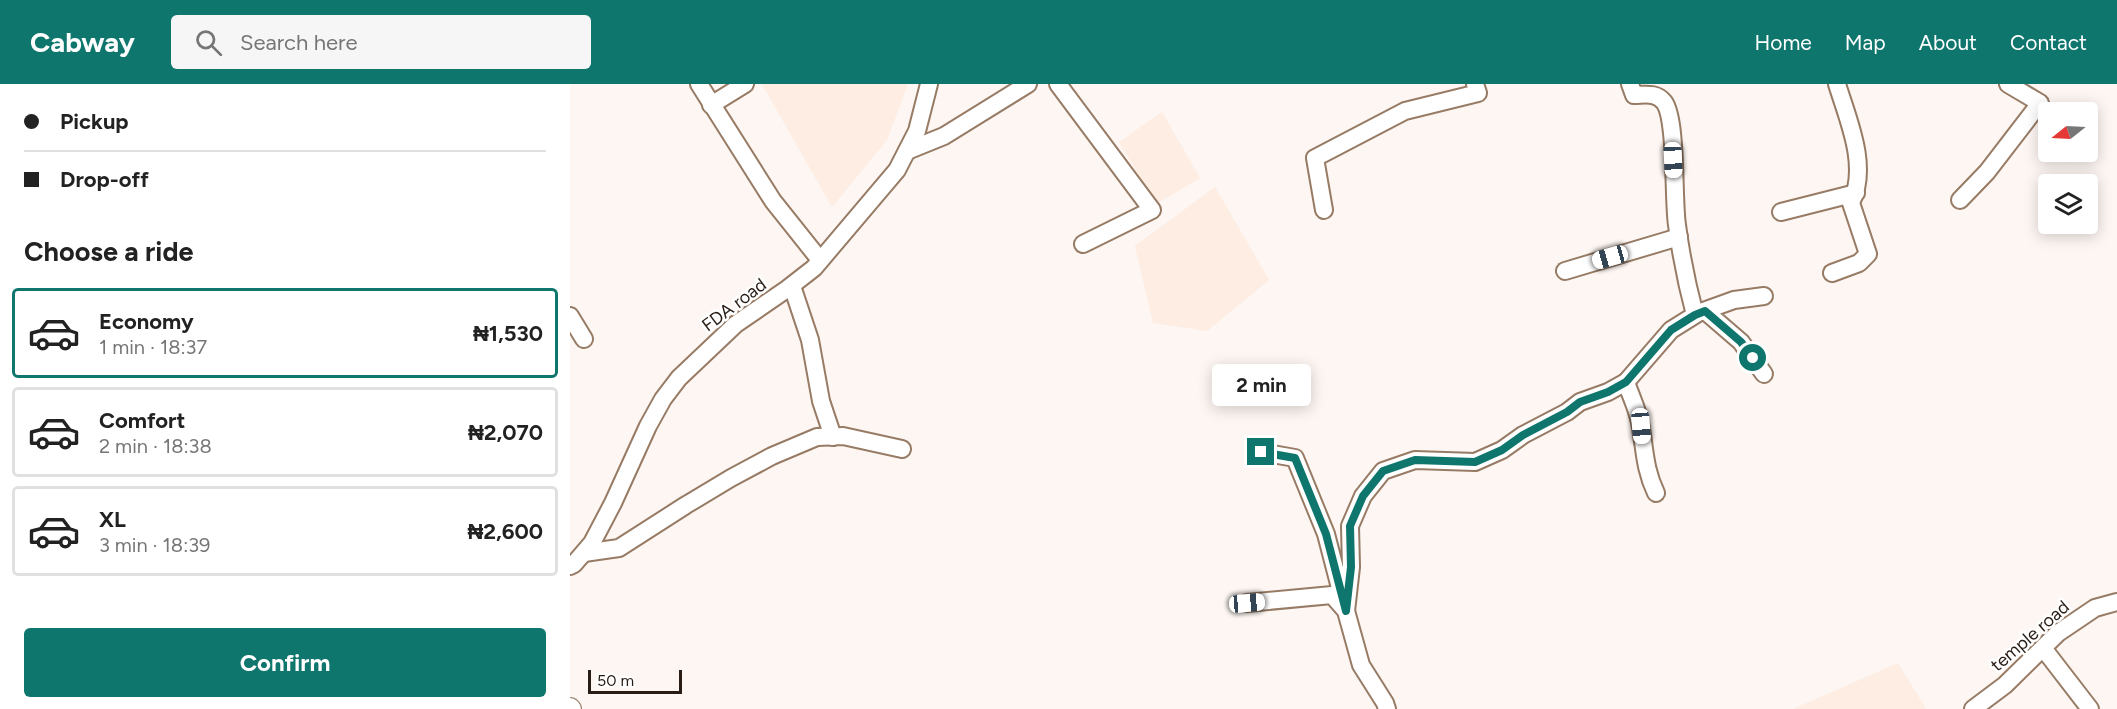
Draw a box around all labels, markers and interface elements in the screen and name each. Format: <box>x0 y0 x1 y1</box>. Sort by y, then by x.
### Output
search box <box>171 15 591 69</box>
text: Cabway <box>30 25 135 59</box>
icon: search <box>192 26 225 59</box>
text: Search here <box>240 29 357 56</box>
text: Home <box>1755 30 1812 55</box>
text: Map <box>1845 30 1886 55</box>
text: About <box>1919 30 1977 55</box>
text: Contact <box>2010 30 2087 55</box>
north arrow <box>2038 102 2098 162</box>
map controls <box>2038 102 2098 234</box>
text: Pickup <box>60 108 129 135</box>
car <box>1663 142 1683 178</box>
text: Drop-off <box>60 166 149 193</box>
button: layers <box>2038 174 2098 234</box>
text: Choose a ride <box>24 235 193 268</box>
car <box>1590 243 1630 271</box>
street label: FDA road <box>697 274 771 336</box>
icon: car <box>27 306 81 360</box>
text: Economy <box>99 308 194 335</box>
text: ₦1,530 <box>473 320 543 347</box>
text: 1 min · 18:37 <box>99 335 207 359</box>
route start <box>1739 344 1766 371</box>
callout: 2 min <box>1212 365 1310 407</box>
text: 2 min <box>1236 373 1287 397</box>
icon: car <box>27 405 81 459</box>
text: Comfort <box>99 407 185 434</box>
car <box>1630 407 1652 445</box>
text: ₦2,070 <box>468 419 543 446</box>
text: 2 min · 18:38 <box>99 434 212 458</box>
route end <box>1247 438 1274 465</box>
icon: car <box>27 504 81 558</box>
text: XL <box>99 506 126 533</box>
text: ₦2,600 <box>467 518 543 545</box>
text: 3 min · 18:39 <box>99 533 210 557</box>
car <box>1228 592 1266 614</box>
street label: temple road <box>1986 596 2074 676</box>
button: Confirm <box>24 628 546 697</box>
scale bar <box>588 667 682 694</box>
text: 50 m <box>597 671 634 690</box>

